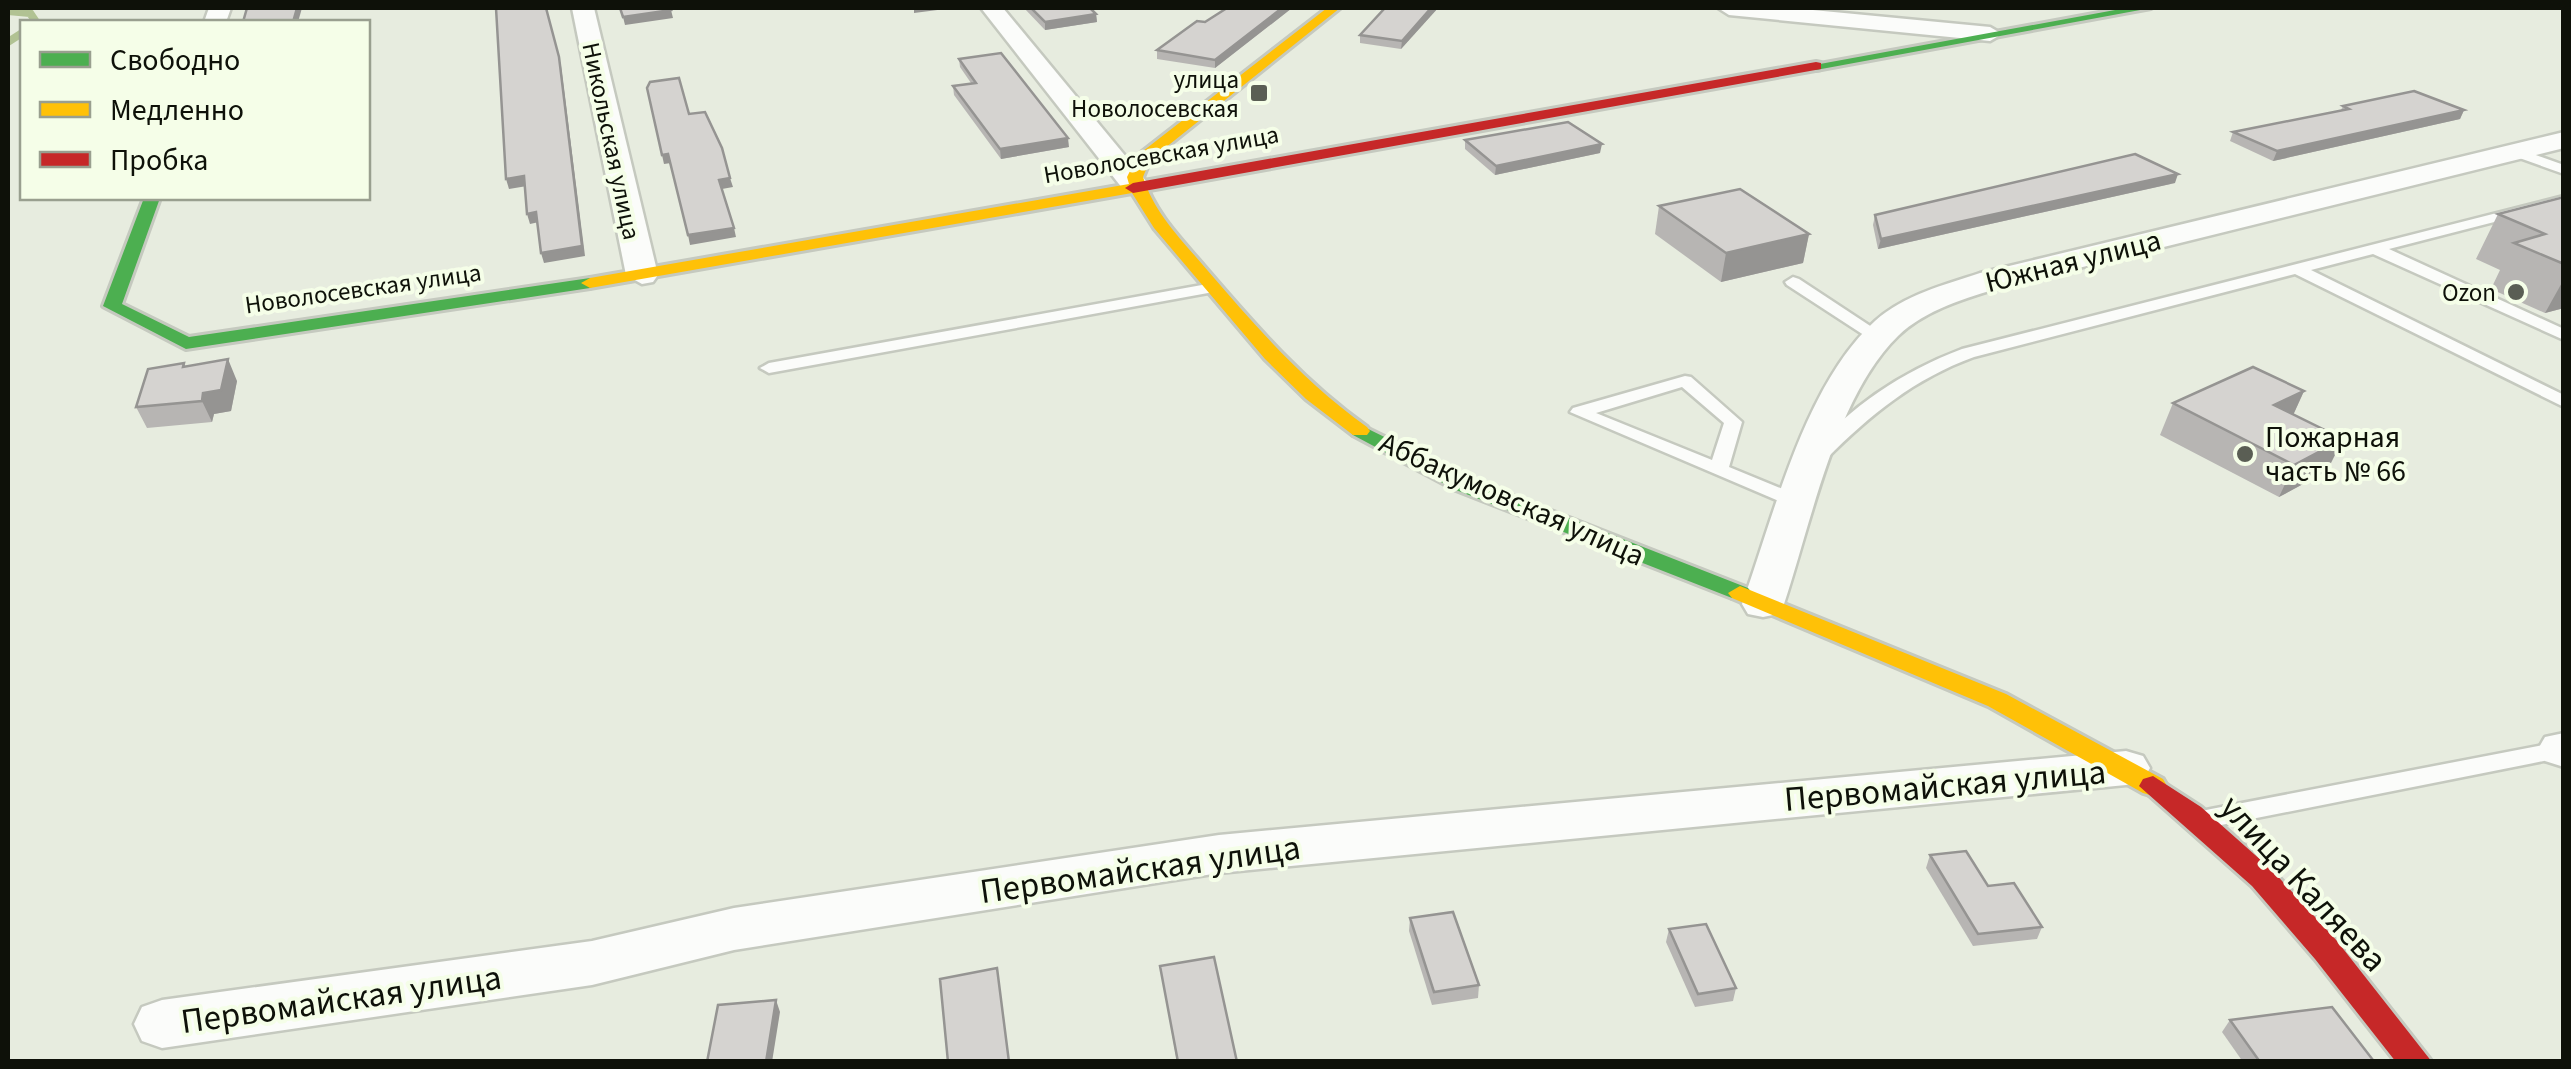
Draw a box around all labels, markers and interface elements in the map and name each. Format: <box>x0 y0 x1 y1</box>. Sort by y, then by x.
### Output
legend <box>20 20 370 200</box>
text: Свободно <box>110 39 240 82</box>
street label: Никольская улица <box>573 39 650 243</box>
place label: улица Новолосевская <box>1071 62 1239 127</box>
marker: улица Новолосевская <box>1248 82 1270 104</box>
text: Медленно <box>110 89 244 132</box>
street label: Новолосевская улица <box>1041 117 1282 193</box>
text: Пробка <box>110 139 208 182</box>
street label: Южная улица <box>1981 219 2166 304</box>
street label: Новолосевская улица <box>243 255 484 323</box>
place label: Ozon <box>2442 275 2496 311</box>
marker: Ozon <box>2505 281 2527 303</box>
place label: Пожарная часть № 66 <box>2265 416 2406 493</box>
street label: Аббакумовская улица <box>1372 422 1651 577</box>
marker: Пожарная часть № 66 <box>2234 443 2256 465</box>
street label: Первомайская улица <box>1782 747 2108 825</box>
street label: улица Каляева <box>2208 784 2399 983</box>
street label: Первомайская улица <box>977 823 1304 917</box>
street label: Первомайская улица <box>178 953 505 1047</box>

